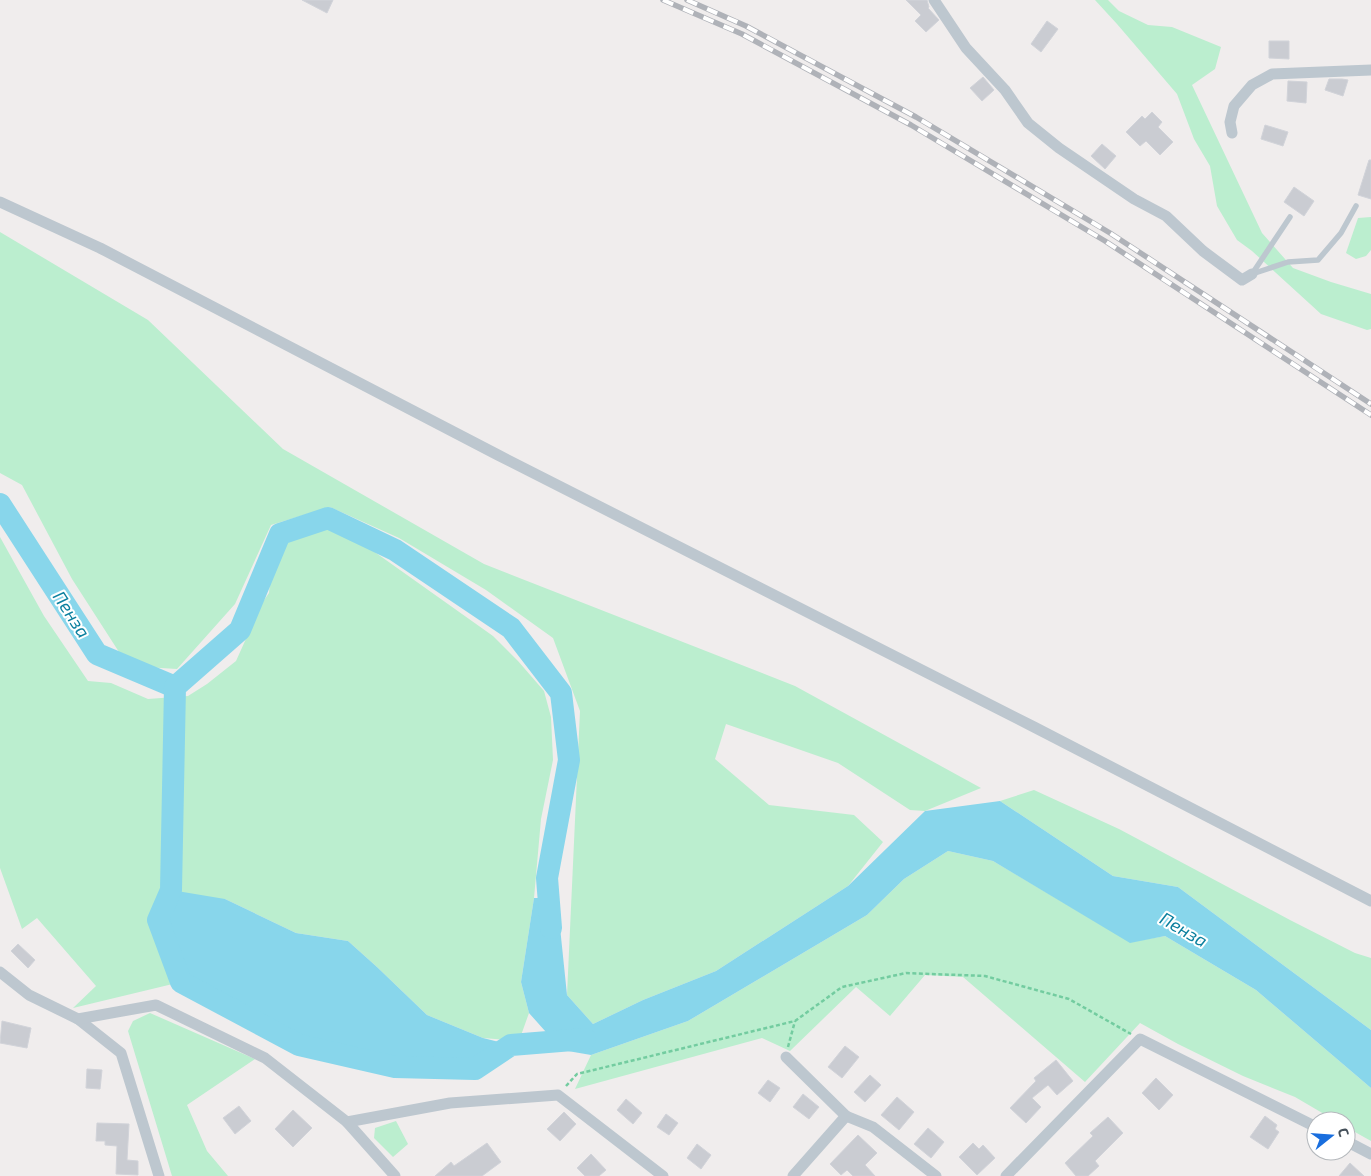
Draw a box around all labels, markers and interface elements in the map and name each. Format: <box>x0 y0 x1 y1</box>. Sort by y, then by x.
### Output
water label: Пенза <box>49 586 95 642</box>
water label: Пенза <box>1156 907 1212 951</box>
north arrow <box>1306 1111 1356 1161</box>
text: С <box>1335 1126 1353 1138</box>

